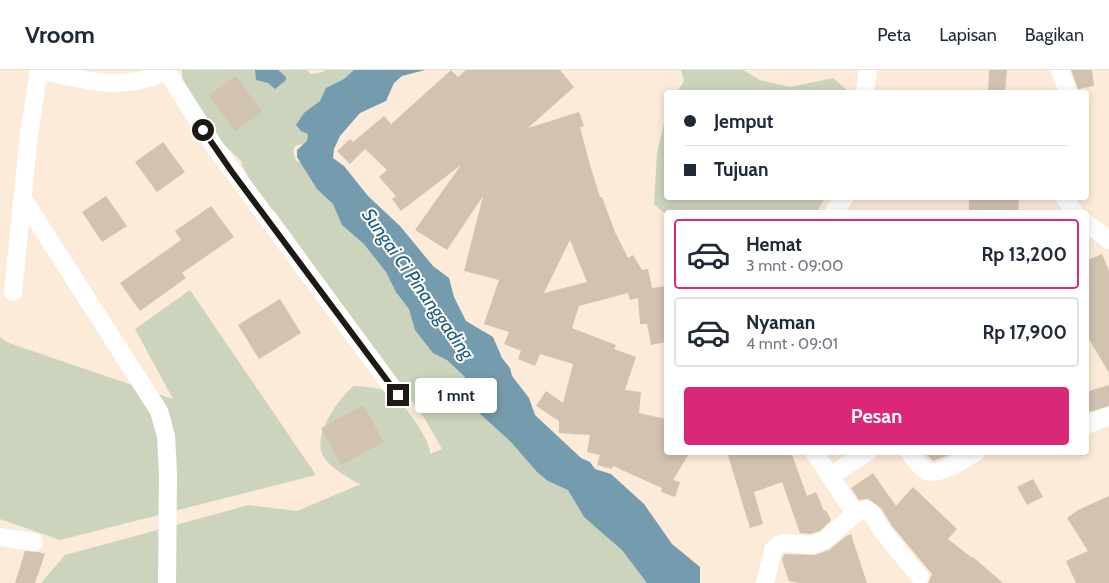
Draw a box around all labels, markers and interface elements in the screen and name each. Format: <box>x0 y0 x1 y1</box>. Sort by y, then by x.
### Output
text: Vroom <box>25 20 95 49</box>
text: Peta <box>877 24 911 46</box>
text: Lapisan <box>939 24 997 46</box>
text: Bagikan <box>1025 24 1084 46</box>
text: Jemput <box>714 110 773 133</box>
route start <box>192 119 214 141</box>
text: Tujuan <box>714 158 768 181</box>
water label: Sungai Ci Pinanggading <box>357 204 480 365</box>
icon: car <box>686 232 731 277</box>
text: Hemat <box>746 233 802 256</box>
text: Rp 13,200 <box>982 243 1067 266</box>
text: 3 mnt · 09:00 <box>746 256 843 275</box>
icon: car <box>686 310 731 355</box>
text: Nyaman <box>746 311 815 334</box>
text: Rp 17,900 <box>982 321 1067 344</box>
text: 4 mnt · 09:01 <box>746 334 838 353</box>
callout: 1 mnt <box>416 378 498 412</box>
route end <box>387 384 409 406</box>
text: 1 mnt <box>437 386 475 405</box>
button: Pesan <box>684 387 1069 445</box>

